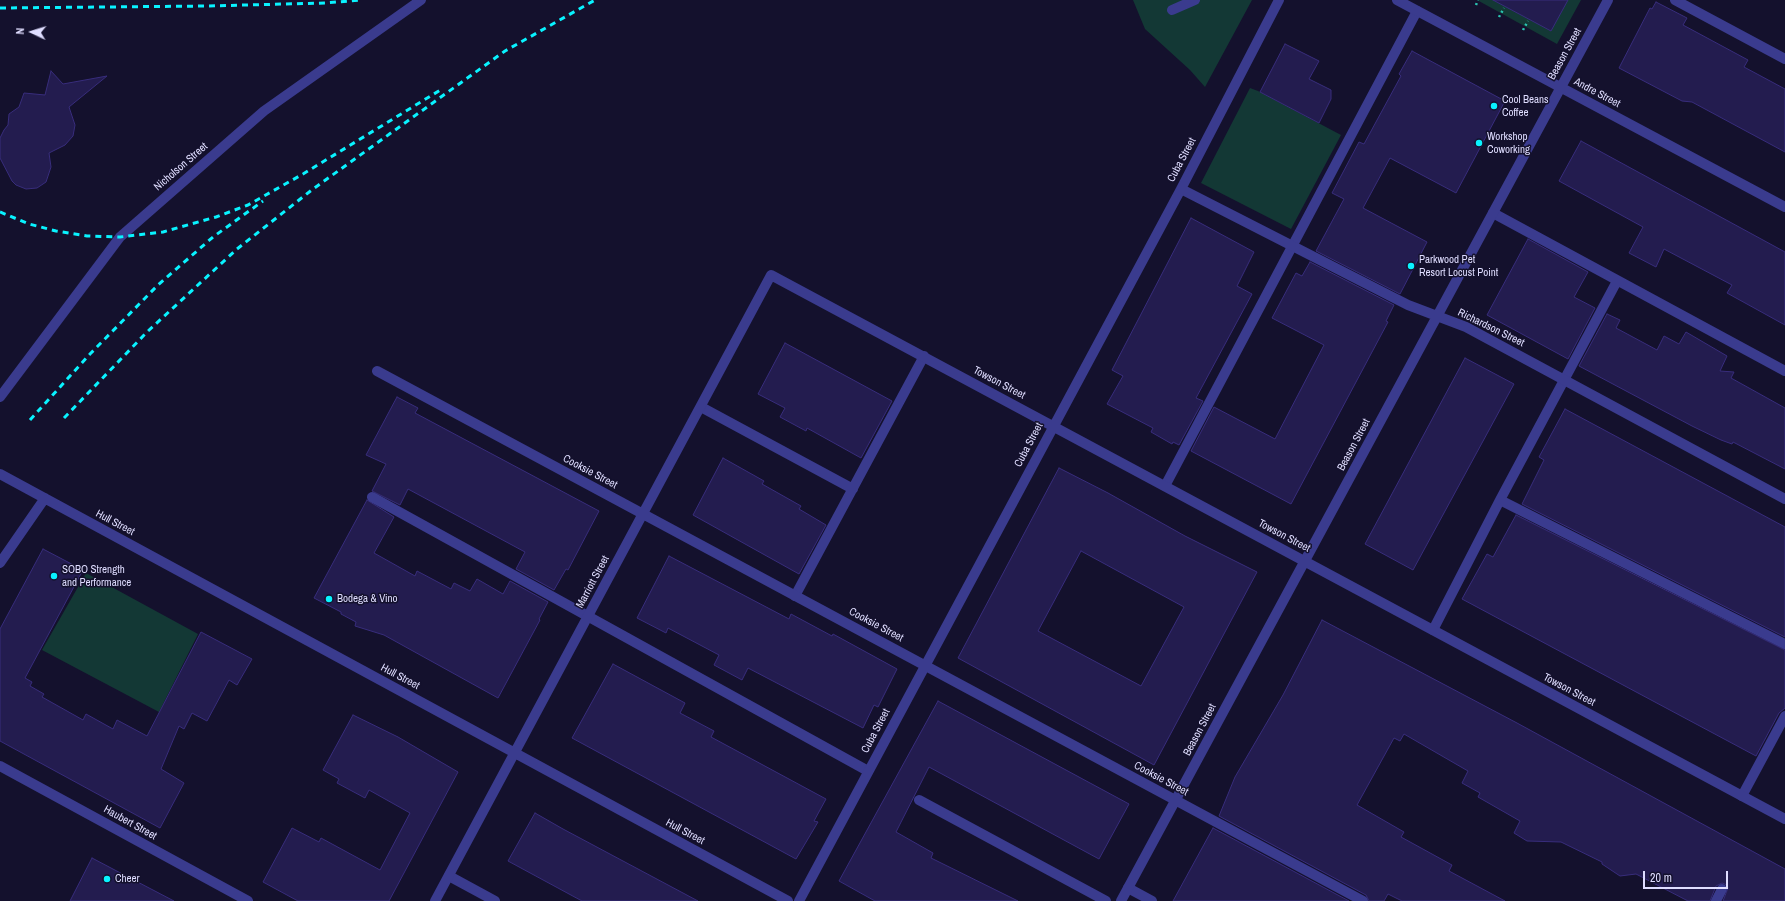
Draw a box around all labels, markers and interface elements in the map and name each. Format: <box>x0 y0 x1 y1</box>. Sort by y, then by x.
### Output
north arrow <box>12 12 52 52</box>
street label: Beason Street <box>1545 26 1585 82</box>
text: N <box>13 27 27 35</box>
street label: Andre Street <box>1572 75 1622 111</box>
place label: Cool Beans Coffee <box>1502 93 1549 119</box>
marker: Cool Beans Coffee <box>1489 101 1499 111</box>
place label: Workshop Coworking <box>1487 130 1530 156</box>
street label: Cuba Street <box>1165 136 1199 184</box>
marker: Workshop Coworking <box>1474 138 1484 148</box>
street label: Nicholson Street <box>152 140 210 194</box>
place label: Parkwood Pet Resort Locust Point <box>1419 253 1498 279</box>
marker: Parkwood Pet Resort Locust Point <box>1406 261 1416 271</box>
street label: Richardson Street <box>1455 306 1527 350</box>
street label: Towson Street <box>971 364 1027 402</box>
street label: Beason Street <box>1335 417 1373 473</box>
street label: Cuba Street <box>1012 421 1046 469</box>
street label: Cooksie Street <box>561 452 619 492</box>
street label: Hull Street <box>93 507 137 539</box>
street label: Towson Street <box>1256 517 1312 555</box>
street label: Marriott Street <box>574 553 612 611</box>
place label: SOBO Strength and Performance <box>62 563 131 589</box>
marker: SOBO Strength and Performance <box>49 571 59 581</box>
place label: Bodega & Vino <box>337 592 398 606</box>
marker: Bodega & Vino <box>324 594 334 604</box>
street label: Cooksie Street <box>847 605 905 645</box>
street label: Hull Street <box>378 661 422 693</box>
street label: Towson Street <box>1541 671 1597 709</box>
street label: Beason Street <box>1181 702 1219 758</box>
street label: Cuba Street <box>859 707 893 755</box>
street label: Cooksie Street <box>1132 759 1190 799</box>
street label: Haubert Street <box>101 803 159 843</box>
street label: Hull Street <box>663 816 707 848</box>
scale bar <box>1645 863 1730 889</box>
text: 20 m <box>1650 870 1672 886</box>
place label: Cheer <box>115 872 140 886</box>
marker: Cheer <box>102 874 112 884</box>

